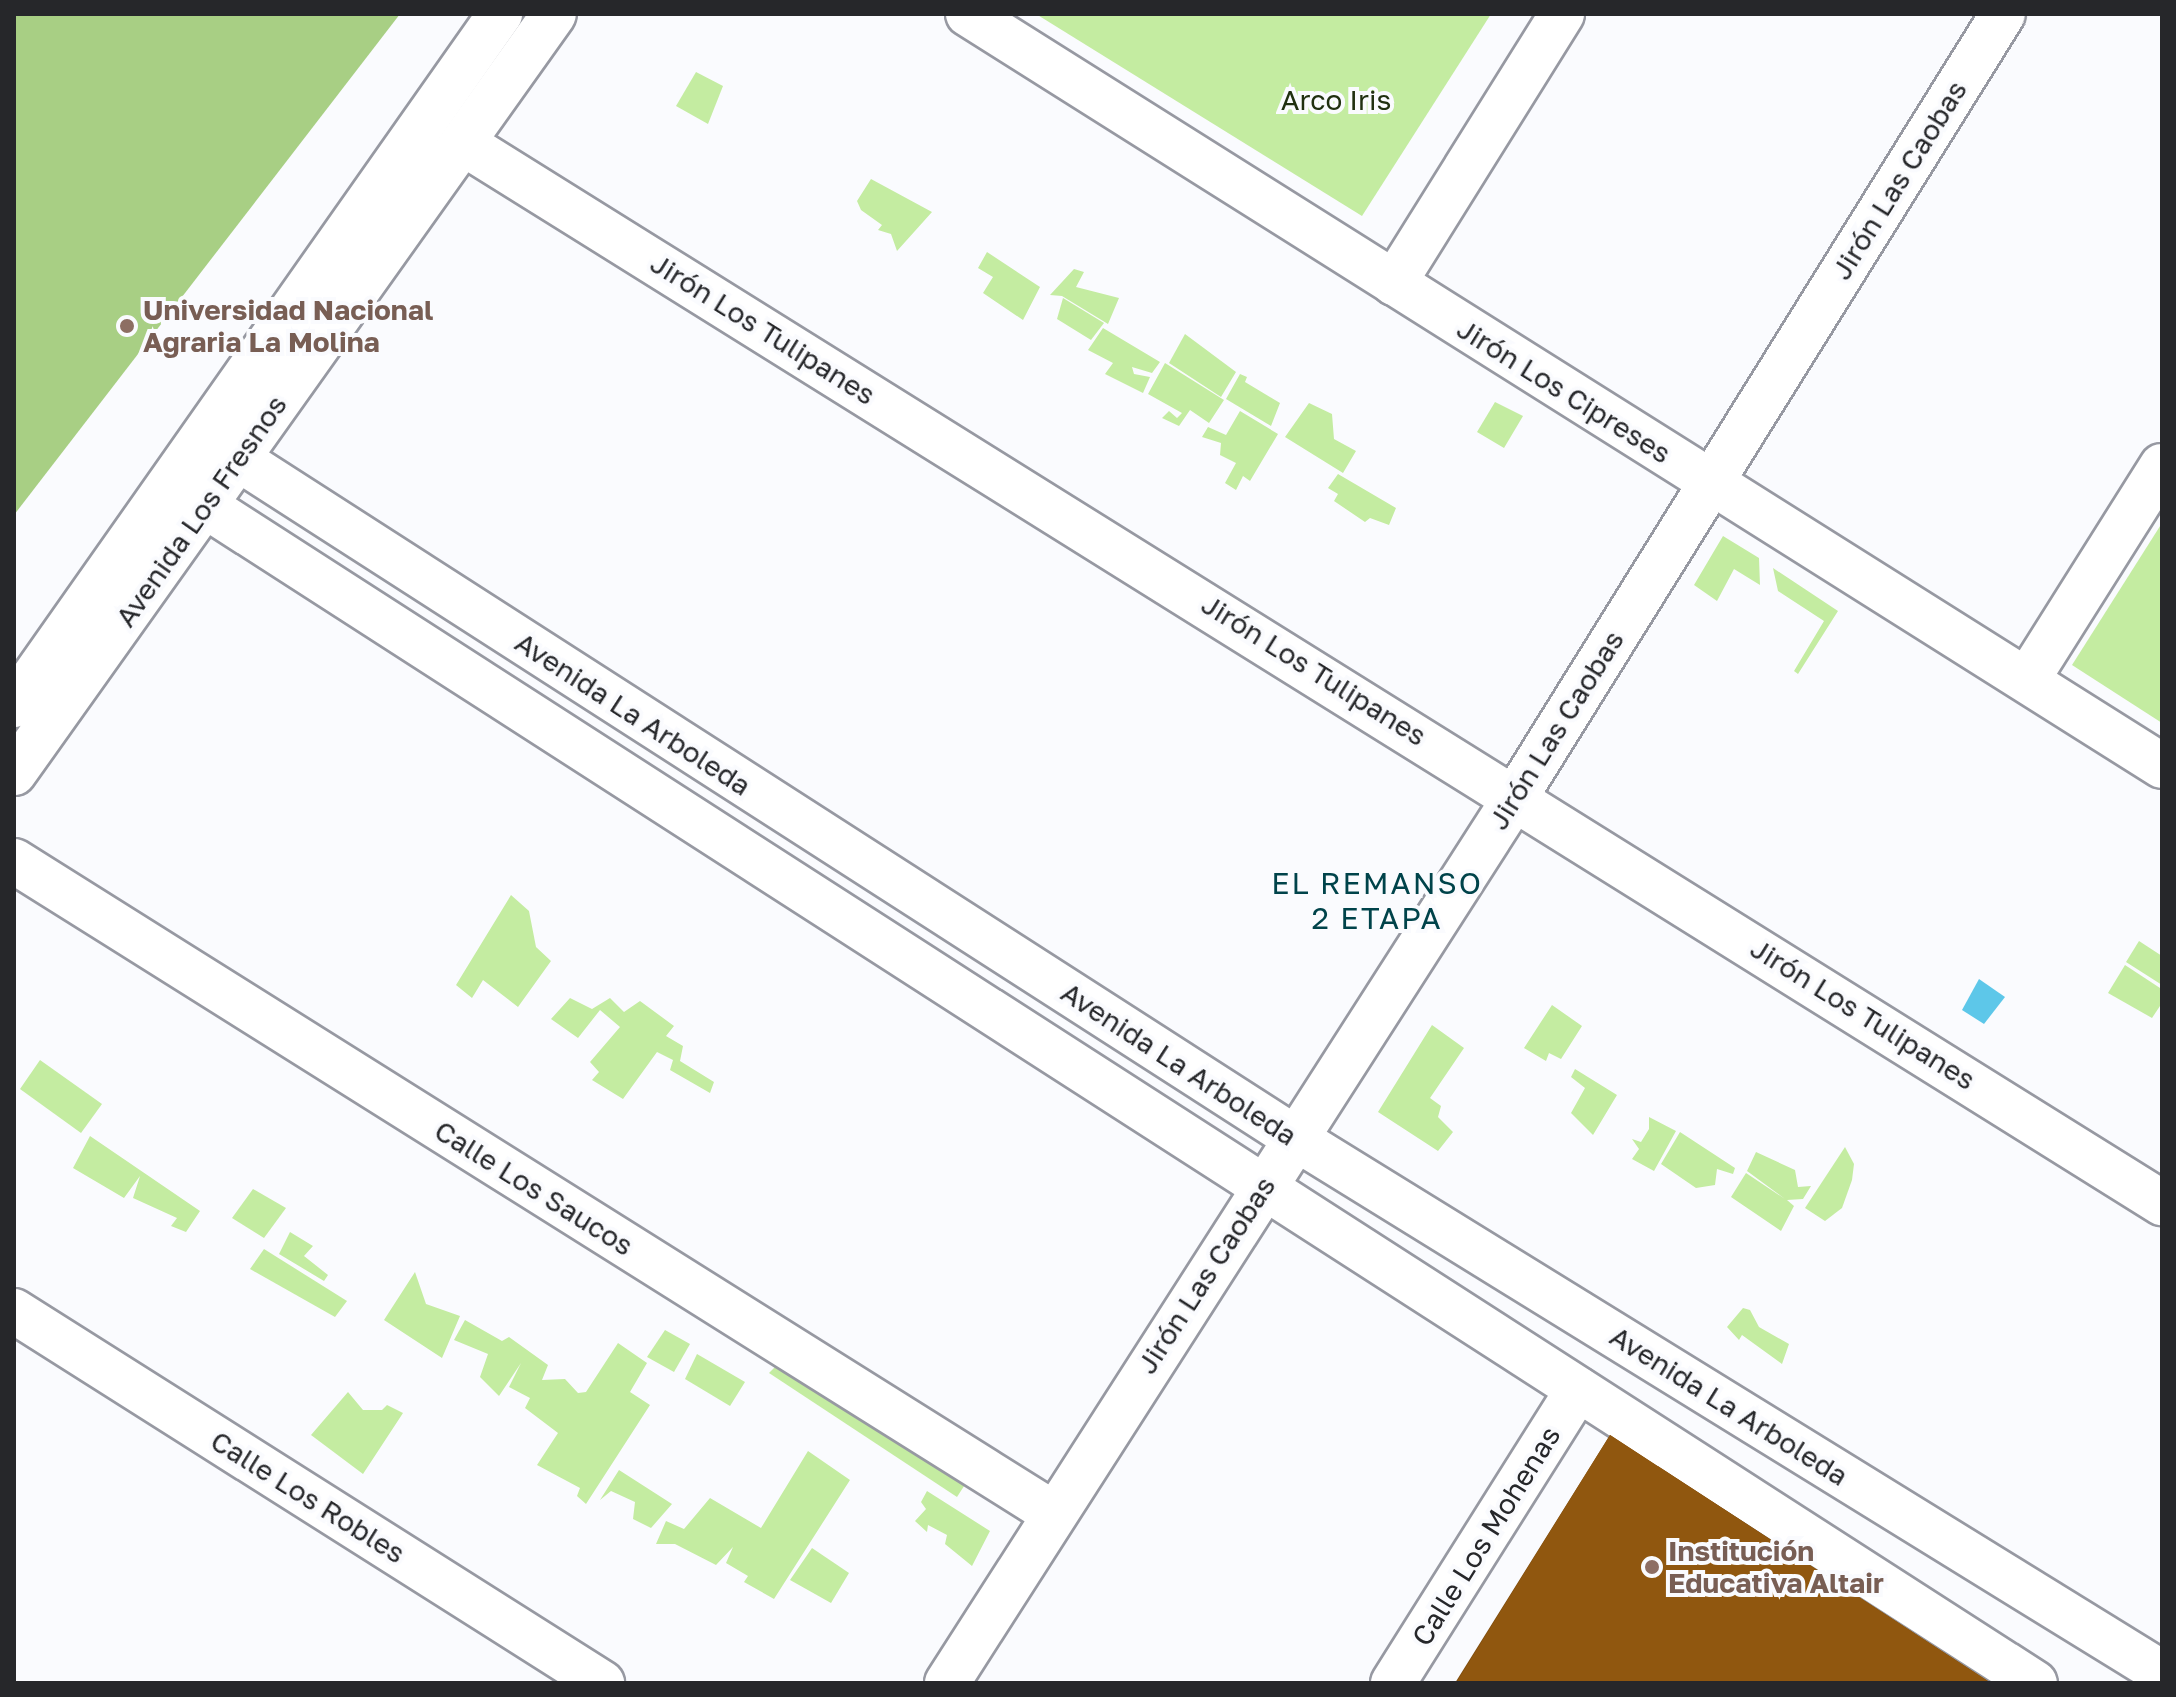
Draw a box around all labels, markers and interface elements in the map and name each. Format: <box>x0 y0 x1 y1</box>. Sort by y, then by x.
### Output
street label: Jirón Las Caobas <box>1824 74 1974 286</box>
park label: Arco Iris <box>1281 83 1391 117</box>
street label: Jirón Los Tulipanes <box>644 246 882 412</box>
place label: Universidad Nacional Agraria La Molina <box>143 293 433 359</box>
street label: Jirón Los Cipreses <box>1451 312 1677 470</box>
marker: Universidad Nacional Agraria La Molina <box>118 317 136 335</box>
street label: Avenida Los Fresnos <box>108 389 294 633</box>
street label: Jirón Los Tulipanes <box>1195 587 1433 753</box>
street label: Jirón Las Caobas <box>1481 624 1631 836</box>
street label: Avenida La Arboleda <box>509 625 757 803</box>
district label: EL REMANSO 2 ETAPA <box>1271 865 1483 936</box>
street label: Jirón Los Tulipanes <box>1744 931 1982 1097</box>
street label: Avenida La Arboleda <box>1055 975 1303 1153</box>
street label: Calle Los Saucos <box>429 1113 639 1263</box>
street label: Jirón Las Caobas <box>1130 1170 1282 1380</box>
street label: Avenida La Arboleda <box>1604 1319 1854 1493</box>
street label: Calle Los Mohenas <box>1405 1420 1567 1652</box>
street label: Calle Los Robles <box>205 1424 411 1570</box>
place label: Institución Educativa Altair <box>1668 1534 1884 1600</box>
marker: Institución Educativa Altair <box>1643 1558 1661 1576</box>

